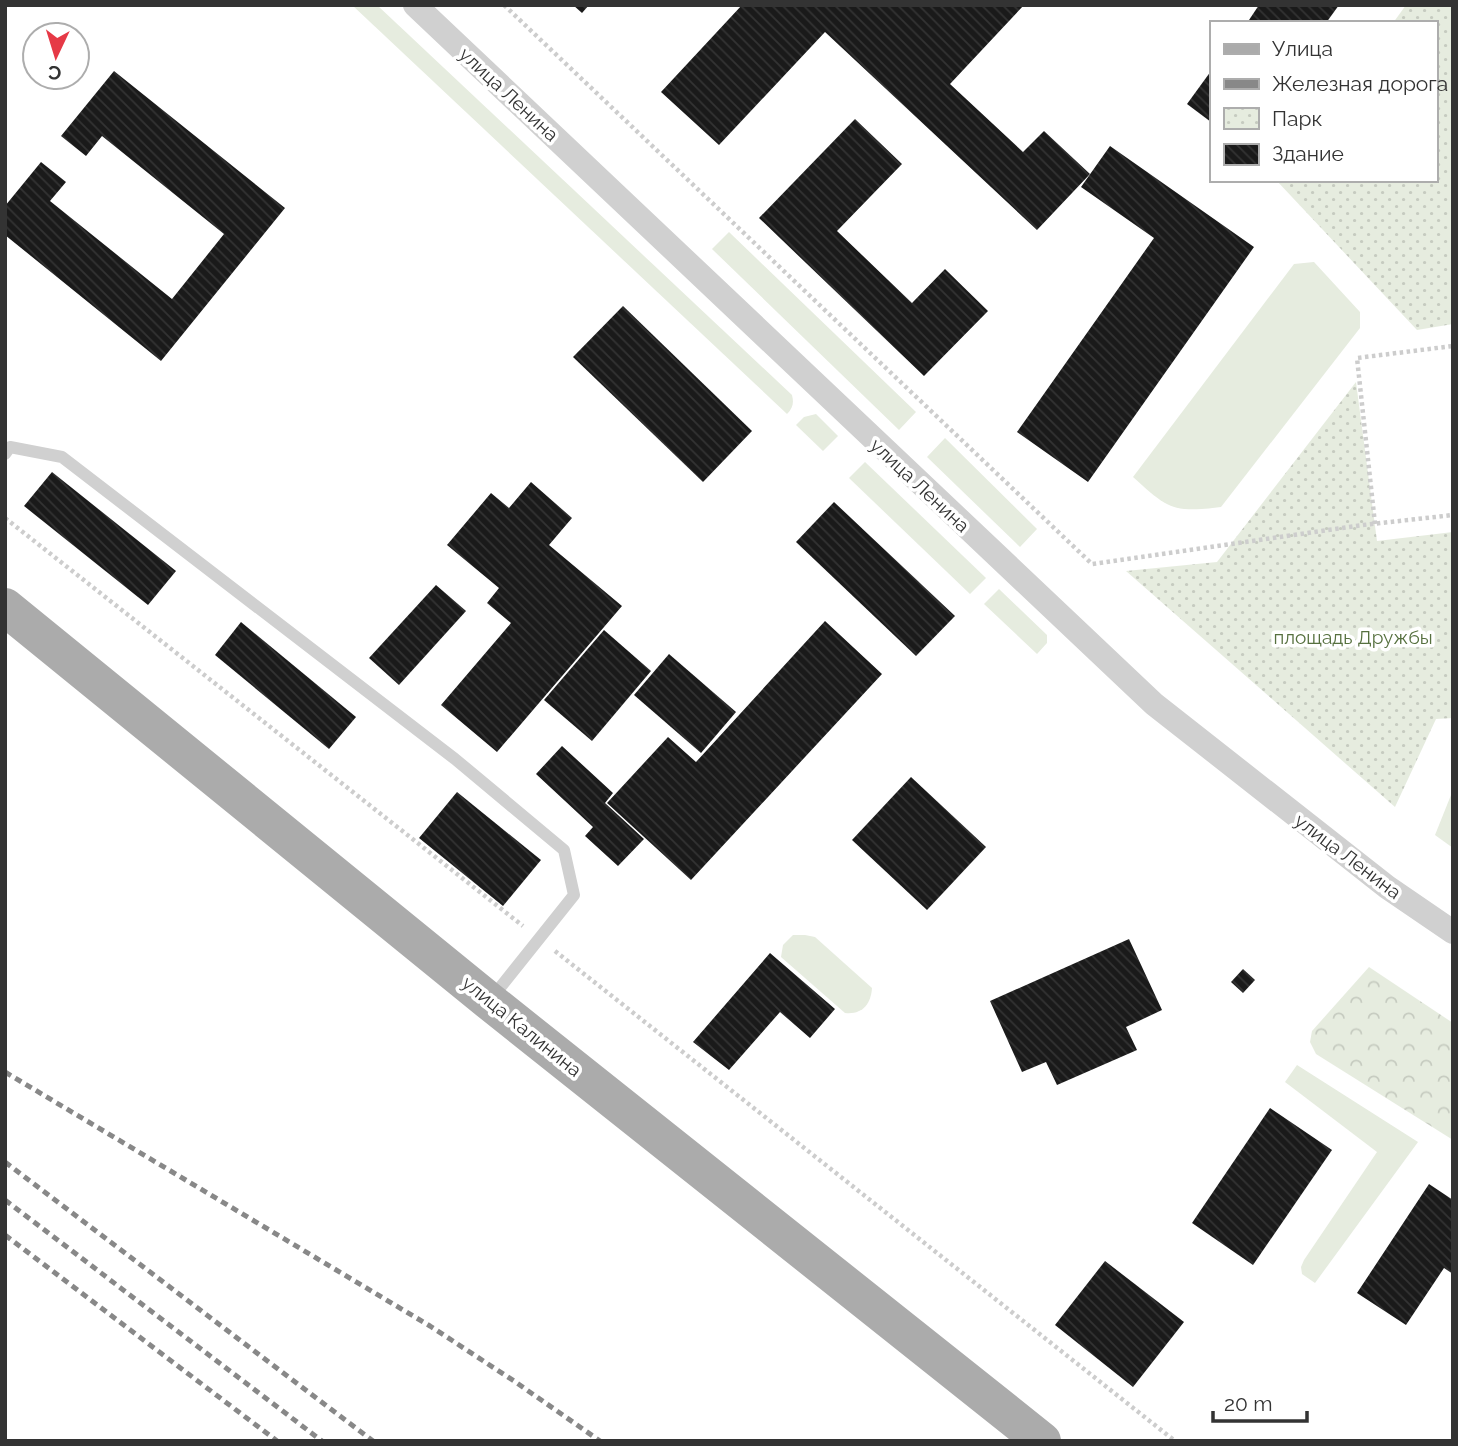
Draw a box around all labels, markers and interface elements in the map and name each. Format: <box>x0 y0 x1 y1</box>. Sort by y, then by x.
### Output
north arrow <box>21 21 91 91</box>
legend <box>1210 21 1437 182</box>
text: Улица <box>1272 36 1333 61</box>
street label: улица Ленина <box>455 43 563 145</box>
text: С <box>48 62 62 84</box>
text: Железная дорога <box>1272 71 1448 96</box>
text: Парк <box>1272 106 1322 131</box>
text: Здание <box>1272 141 1344 166</box>
street label: улица Ленина <box>866 434 974 536</box>
park label: площадь Дружбы <box>1273 626 1433 648</box>
street label: улица Ленина <box>1291 809 1405 903</box>
street label: улица Калинина <box>458 971 586 1081</box>
scale bar <box>1213 1380 1308 1424</box>
text: 20 m <box>1224 1391 1272 1416</box>

